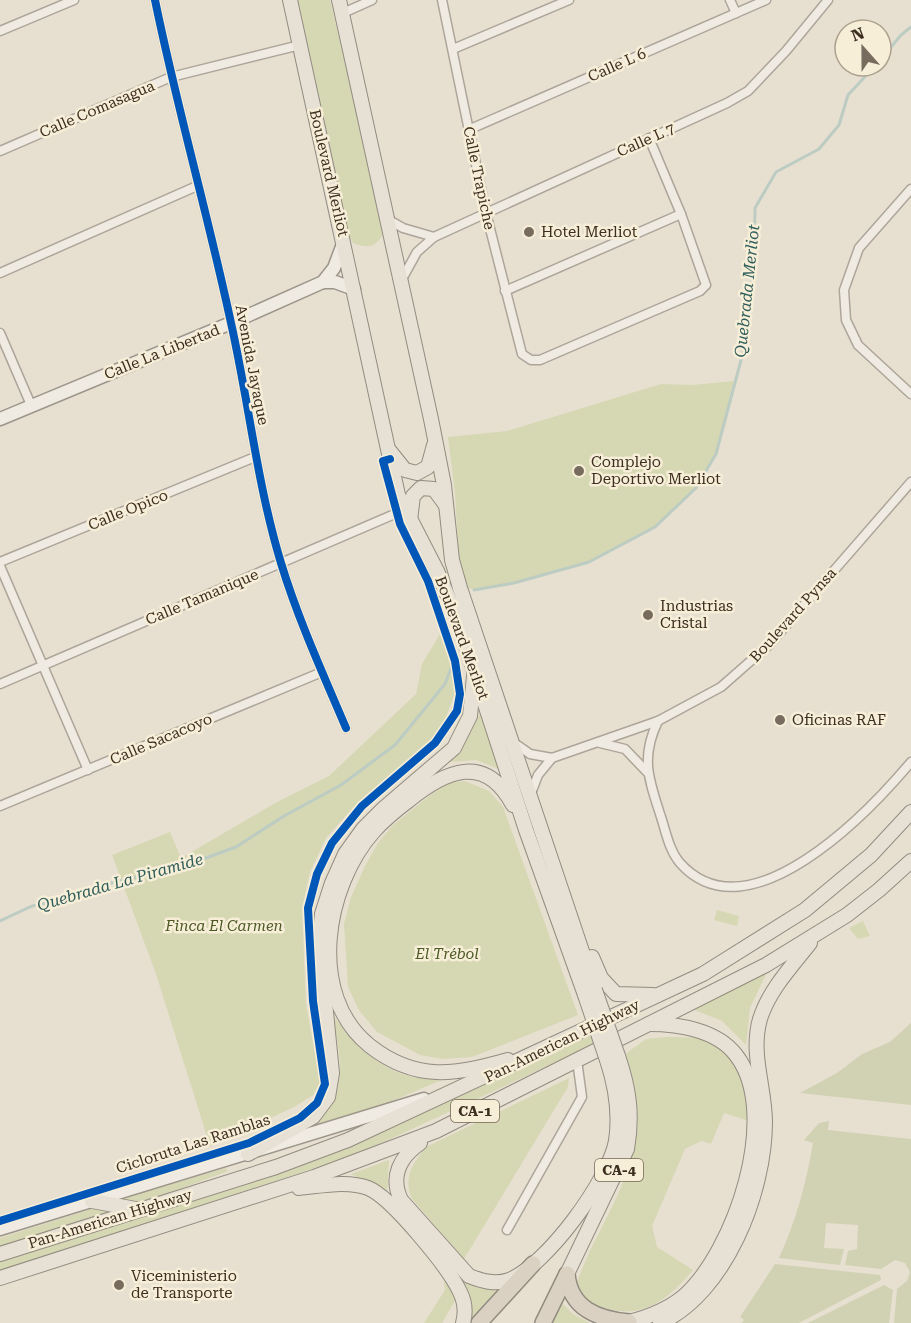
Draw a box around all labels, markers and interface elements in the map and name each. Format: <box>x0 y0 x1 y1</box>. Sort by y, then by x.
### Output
north arrow <box>833 18 893 78</box>
text: N <box>849 23 867 46</box>
street label: Calle L 6 <box>585 44 649 86</box>
street label: Calle Comasagua <box>37 77 157 141</box>
street label: Boulevard Merliot <box>306 108 352 239</box>
street label: Calle L 7 <box>614 119 678 161</box>
street label: Calle Trapiche <box>459 125 499 231</box>
place label: Hotel Merliot <box>541 223 638 241</box>
water label: Quebrada Merliot <box>731 224 763 358</box>
marker: Hotel Merliot <box>522 225 536 239</box>
street label: Avenida Jayaque <box>232 303 272 427</box>
street label: Calle La Libertad <box>102 320 223 383</box>
place label: Complejo Deportivo Merliot <box>591 453 721 488</box>
marker: Complejo Deportivo Merliot <box>572 464 586 478</box>
street label: Calle Opico <box>86 486 170 534</box>
street label: Boulevard Pynsa <box>746 564 840 666</box>
street label: Calle Tamanique <box>143 565 261 629</box>
street label: Boulevard Merliot <box>431 574 493 703</box>
place label: Industrias Cristal <box>660 597 733 632</box>
marker: Industrias Cristal <box>641 608 655 622</box>
street label: Calle Sacacoyo <box>107 709 215 769</box>
place label: Oficinas RAF <box>792 711 886 729</box>
marker: Oficinas RAF <box>773 713 787 727</box>
water label: Quebrada La Piramide <box>35 849 205 915</box>
park label: Finca El Carmen <box>164 917 283 935</box>
park label: El Trébol <box>414 945 479 963</box>
street label: Pan-American Highway <box>481 995 643 1086</box>
road number: CA-1 <box>451 1100 499 1122</box>
street label: Cicloruta Las Ramblas <box>114 1111 272 1177</box>
road number: CA-4 <box>595 1159 643 1181</box>
street label: Pan-American Highway <box>26 1185 194 1253</box>
place label: Viceministerio de Transporte <box>131 1267 237 1302</box>
marker: Viceministerio de Transporte <box>112 1278 126 1292</box>

